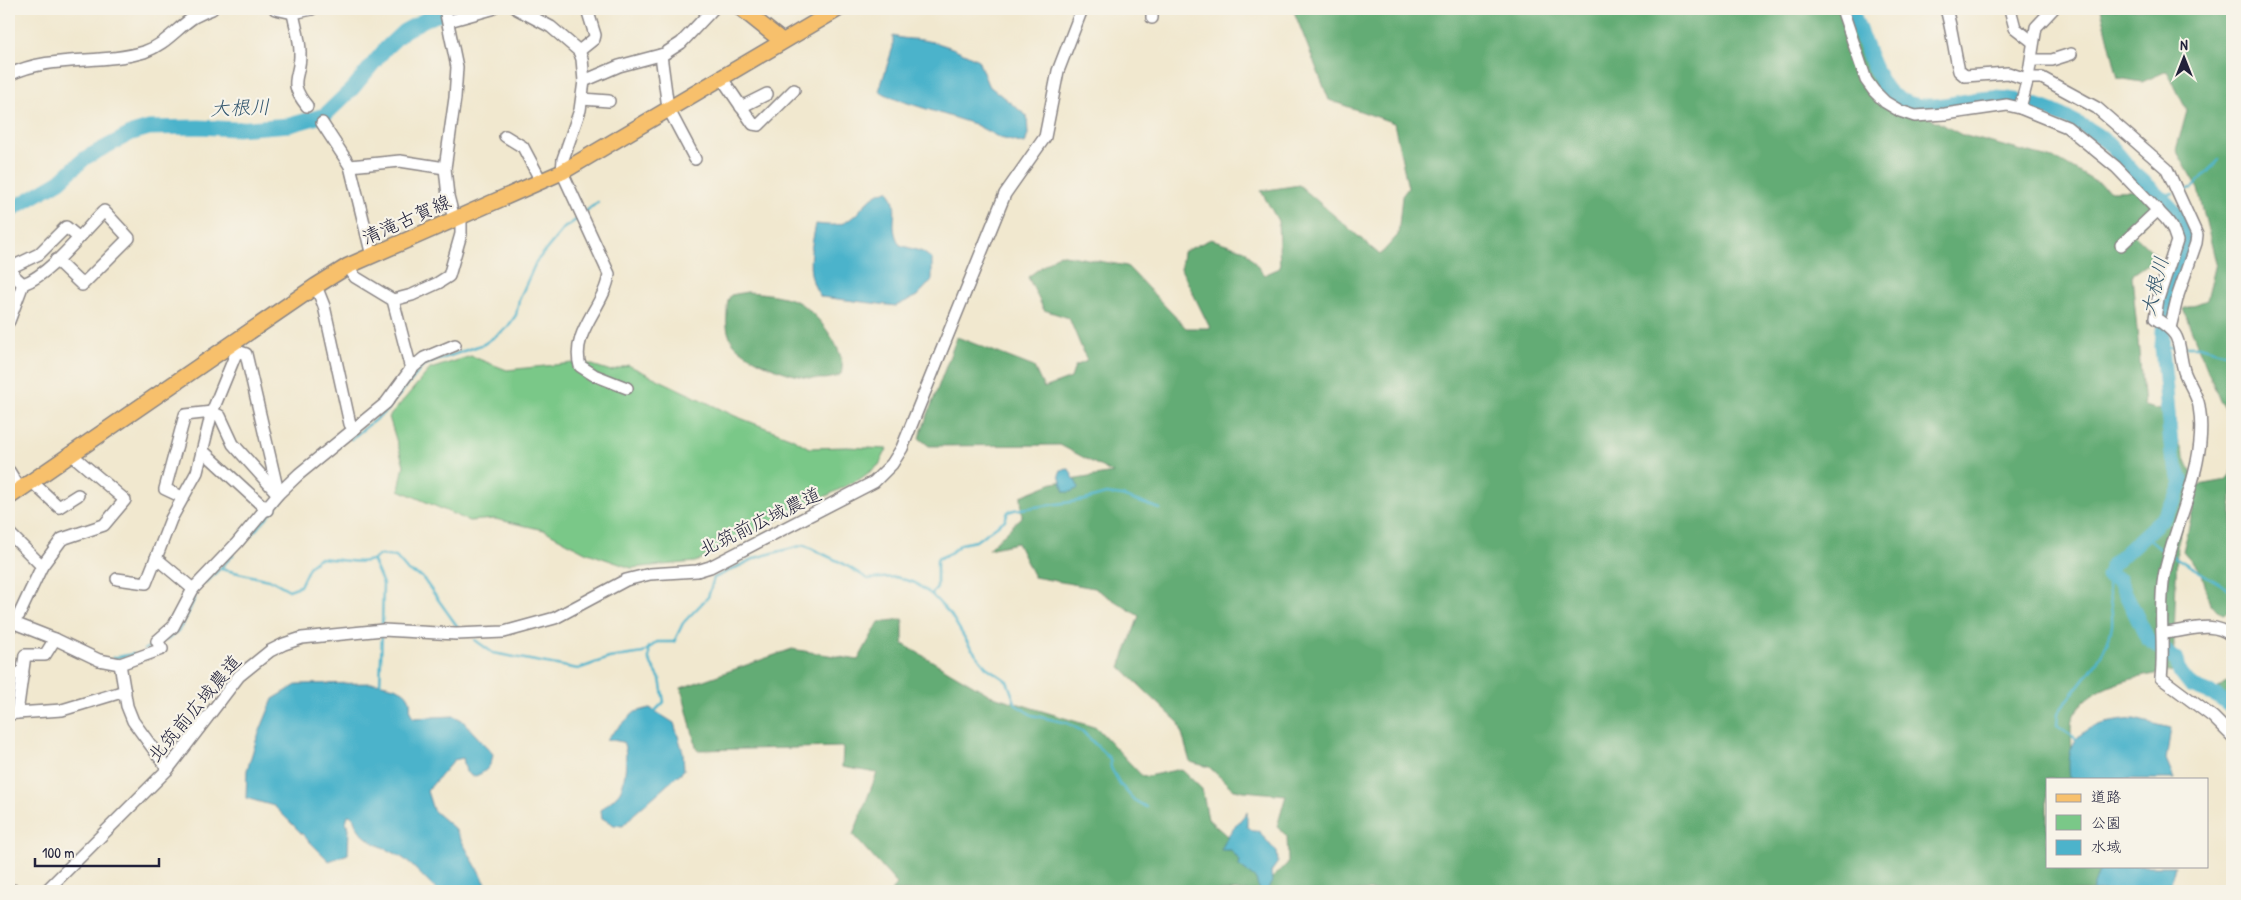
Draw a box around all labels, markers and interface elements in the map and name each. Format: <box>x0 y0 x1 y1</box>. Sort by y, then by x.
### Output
north arrow <box>2158 32 2208 82</box>
text: N <box>2180 35 2188 54</box>
water label: 大根川 <box>210 92 270 122</box>
street label: 清滝古賀線 <box>357 188 455 250</box>
water label: 大根川 <box>2134 254 2174 318</box>
street label: 北筑前広域農道 <box>695 480 825 562</box>
street label: 北筑前広域農道 <box>141 649 247 767</box>
legend <box>2046 778 2208 868</box>
text: 道路 <box>2091 786 2121 807</box>
text: 公園 <box>2091 812 2121 833</box>
scale bar <box>35 835 159 867</box>
text: 水域 <box>2091 836 2121 857</box>
text: 100 m <box>42 842 75 863</box>

